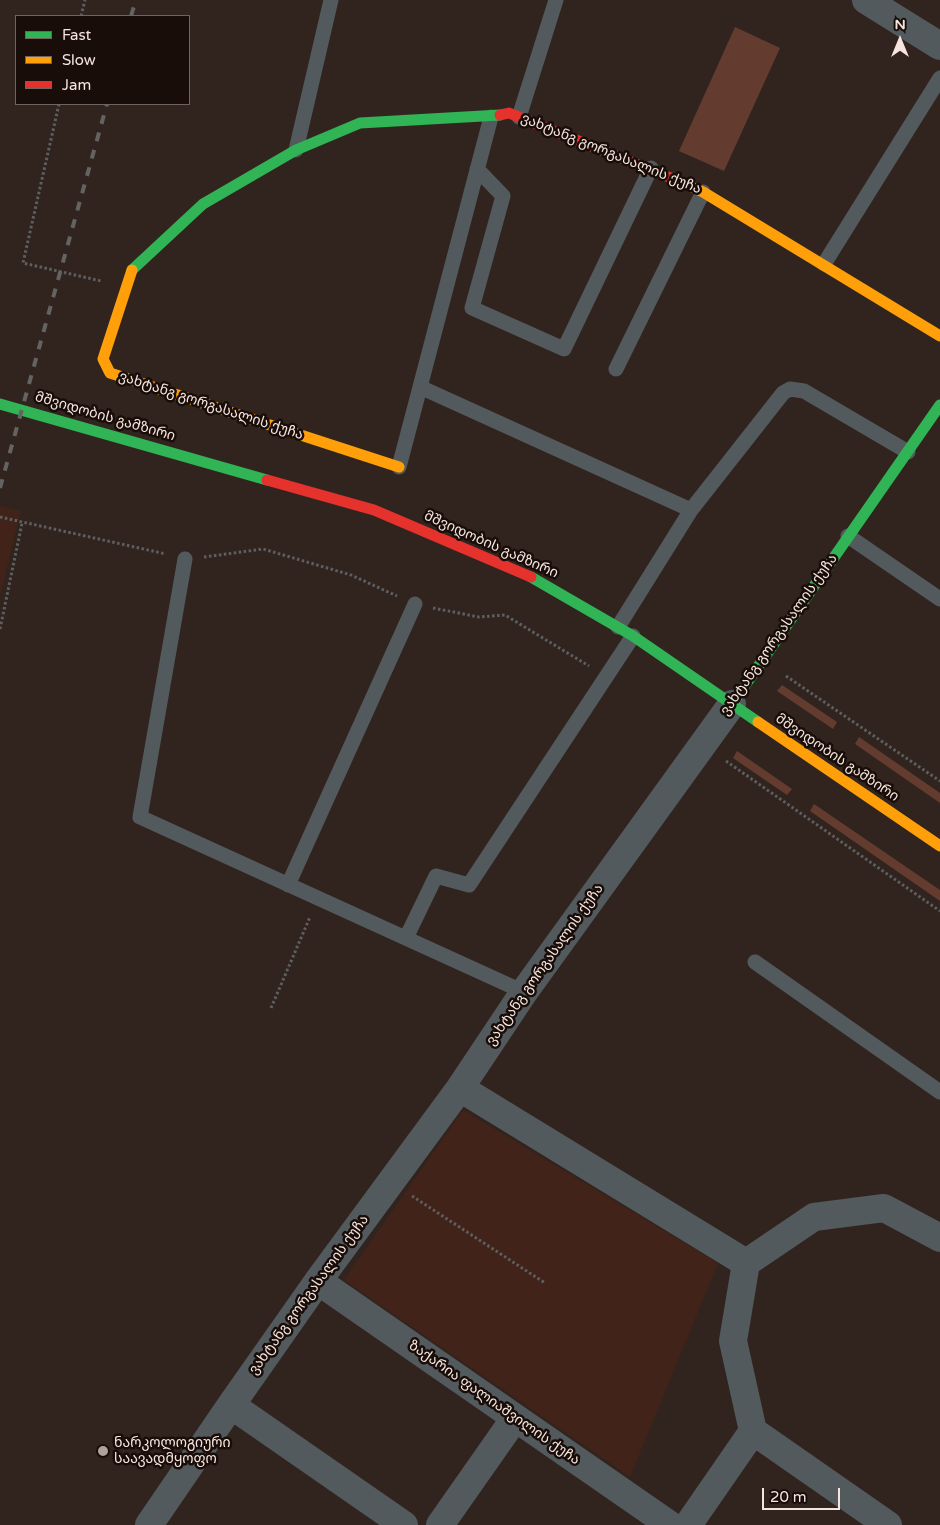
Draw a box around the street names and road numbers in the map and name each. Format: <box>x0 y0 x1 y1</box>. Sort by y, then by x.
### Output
street label: ვახტანგ გორგასალის ქუჩა <box>518 110 704 198</box>
street label: ვახტანგ გორგასალის ქუჩა <box>117 368 305 444</box>
street label: მშვიდობის გამზირი <box>33 389 177 445</box>
street label: მშვიდობის გამზირი <box>421 508 561 582</box>
street label: ვახტანგ გორგასალის ქუჩა <box>717 551 841 719</box>
street label: მშვიდობის გამზირი <box>772 710 902 806</box>
street label: ვახტანგ გორგასალის ქუჩა <box>483 881 607 1049</box>
street label: ვახტანგ გორგასალის ქუჩა <box>245 1212 373 1378</box>
street label: ზაქარია ფალიაშვილის ქუჩა <box>405 1337 583 1469</box>

